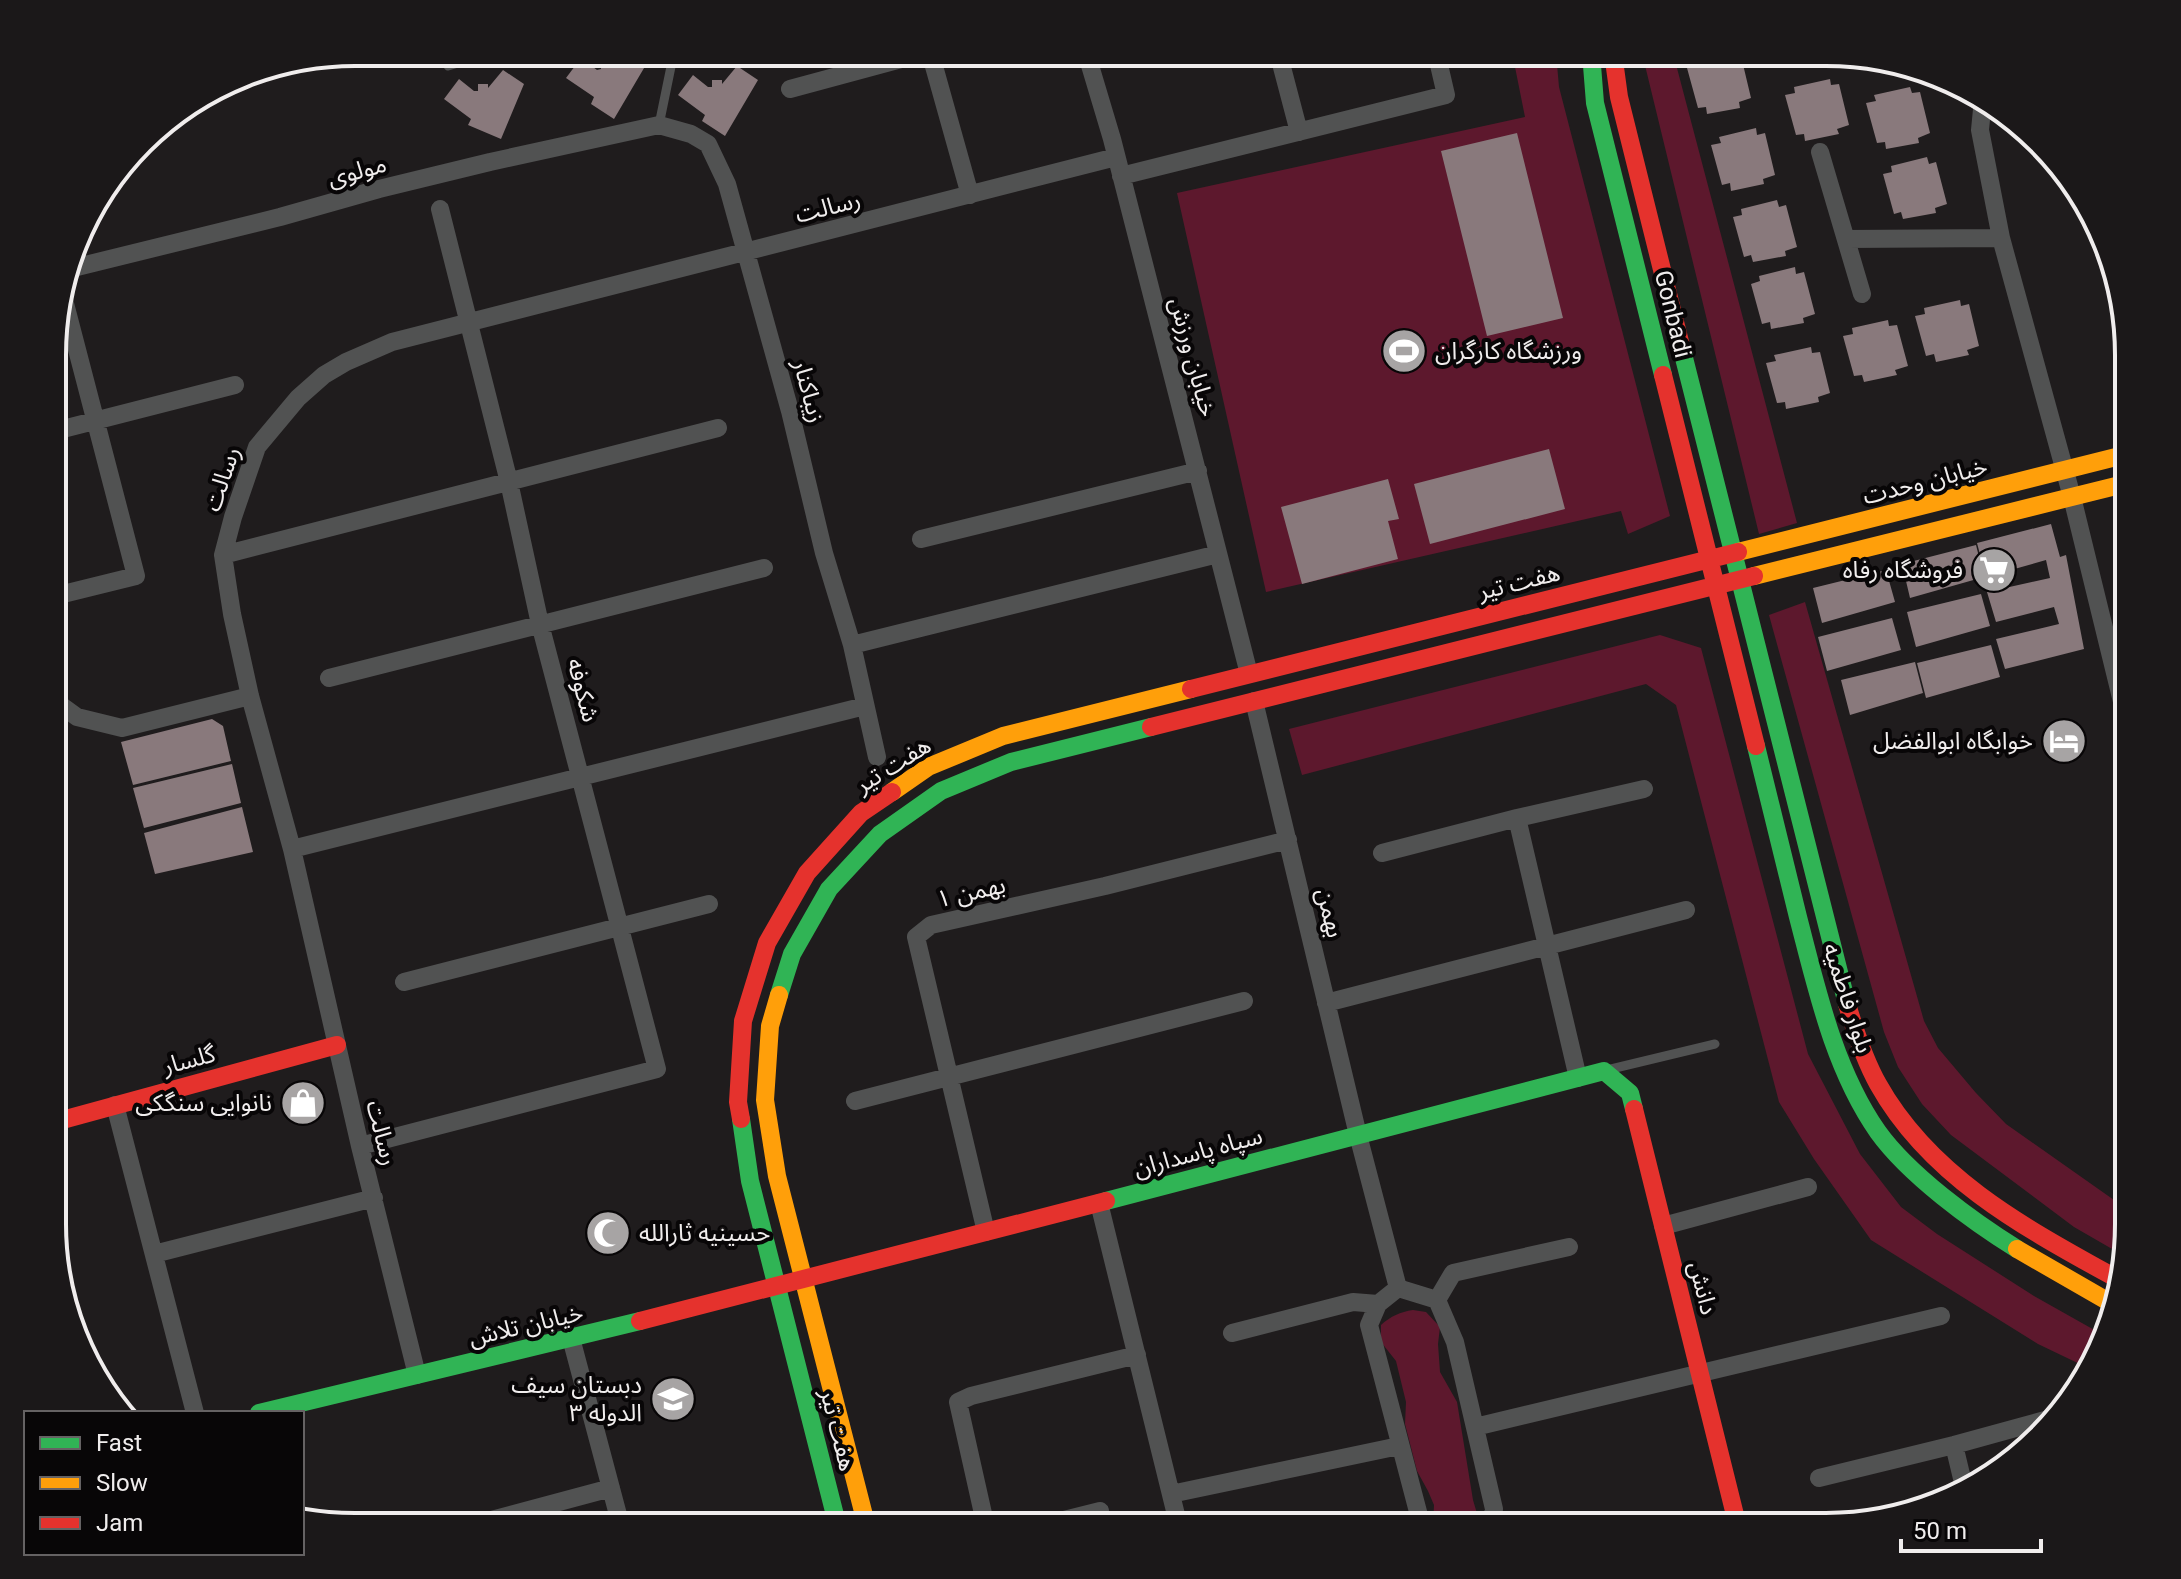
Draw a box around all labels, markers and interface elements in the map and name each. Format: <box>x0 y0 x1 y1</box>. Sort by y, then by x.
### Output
street label: مولوی <box>325 150 389 192</box>
street label: رسالت <box>792 185 864 229</box>
street label: Gonbadi <box>1649 267 1697 361</box>
street label: خیابان ورزش <box>1164 294 1222 420</box>
sports icon: ورزشگاه کارگران <box>1380 327 1428 375</box>
place label: ورزشگاه کارگران <box>1435 337 1582 365</box>
street label: زیباکنار <box>787 355 831 426</box>
street label: رسالت <box>198 443 246 515</box>
street label: خیابان وحدت <box>1860 452 1990 510</box>
supermarket icon: فروشگاه رفاه <box>1970 546 2018 594</box>
place label: فروشگاه رفاه <box>1843 556 1963 584</box>
street label: هفت تیر <box>1474 558 1563 606</box>
street label: شکوفه <box>561 655 605 725</box>
hotel icon: خوابگاه ابوالفضل <box>2040 717 2088 765</box>
place label: خوابگاه ابوالفضل <box>1873 727 2033 755</box>
street label: هفت تیر <box>849 731 936 800</box>
street label: بهمن ۱ <box>934 871 1008 913</box>
street label: بهمن <box>1311 885 1349 941</box>
street label: بلوار فاطمیه <box>1817 940 1879 1056</box>
street label: گلسار <box>159 1039 219 1081</box>
shop icon: نانوایی سنگکی <box>279 1079 327 1127</box>
place label: نانوایی سنگکی <box>135 1089 272 1117</box>
street label: رسالت <box>360 1097 404 1169</box>
street label: سپاه پاسداران <box>1131 1121 1266 1184</box>
mosque icon: حسینیه ثارالله <box>584 1209 632 1257</box>
place label: حسینیه ثارالله <box>639 1219 770 1247</box>
street label: دانش <box>1683 1258 1723 1318</box>
street label: خیابان تلاش <box>466 1298 586 1352</box>
place label: دبستان سیف الدوله ۳ <box>511 1371 642 1427</box>
school or university icon: دبستان سیف الدوله ۳ <box>649 1375 697 1423</box>
street label: هفت تیر <box>814 1385 862 1474</box>
legend <box>24 1411 304 1555</box>
text: Fast <box>96 1429 142 1457</box>
text: Slow <box>96 1469 148 1497</box>
scale bar <box>1901 1503 2041 1553</box>
text: Jam <box>96 1509 143 1537</box>
text: 50 m <box>1913 1517 1967 1545</box>

